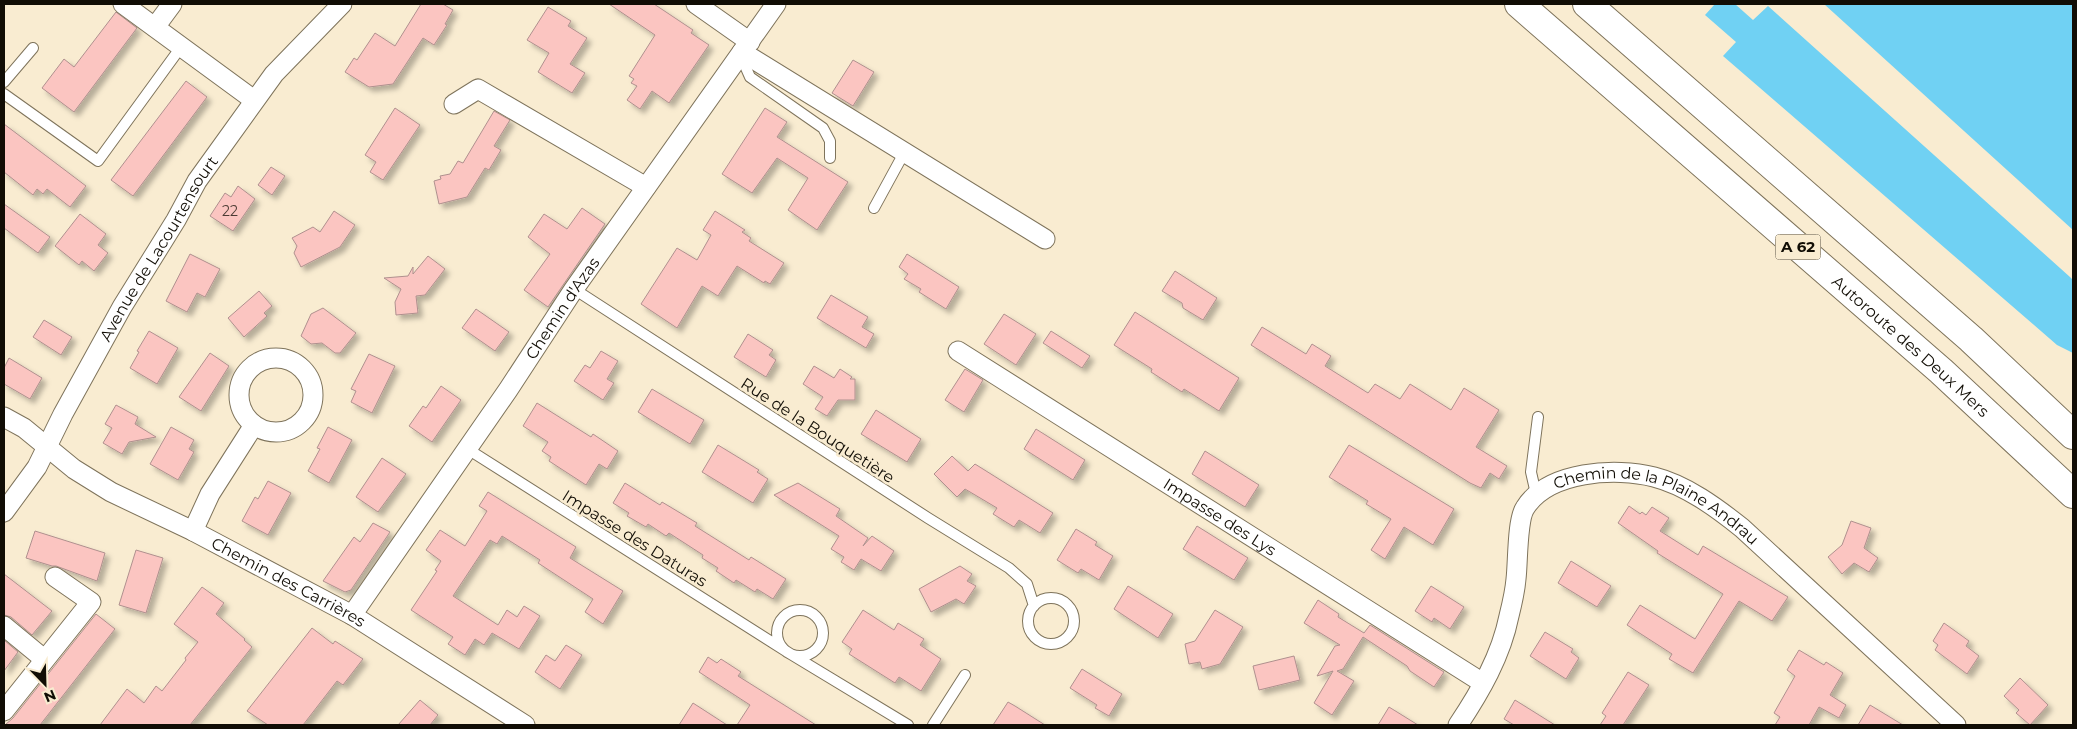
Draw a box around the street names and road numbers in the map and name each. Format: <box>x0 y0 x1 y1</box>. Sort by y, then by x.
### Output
street label: Avenue de Lacourtensourt <box>96 152 222 345</box>
road number: A 62 <box>1776 234 1820 260</box>
street label: Chemin d'Azas <box>522 254 604 363</box>
street label: Autoroute des Deux Mers <box>1828 272 1993 421</box>
street label: Rue de la Bouquetière <box>737 374 898 487</box>
street label: Chemin de la Plaine Andrau <box>1550 463 1763 549</box>
street label: Impasse des Lys <box>1160 474 1280 560</box>
street label: Impasse des Daturas <box>559 486 711 591</box>
street label: Chemin des Carrières <box>208 533 369 631</box>

